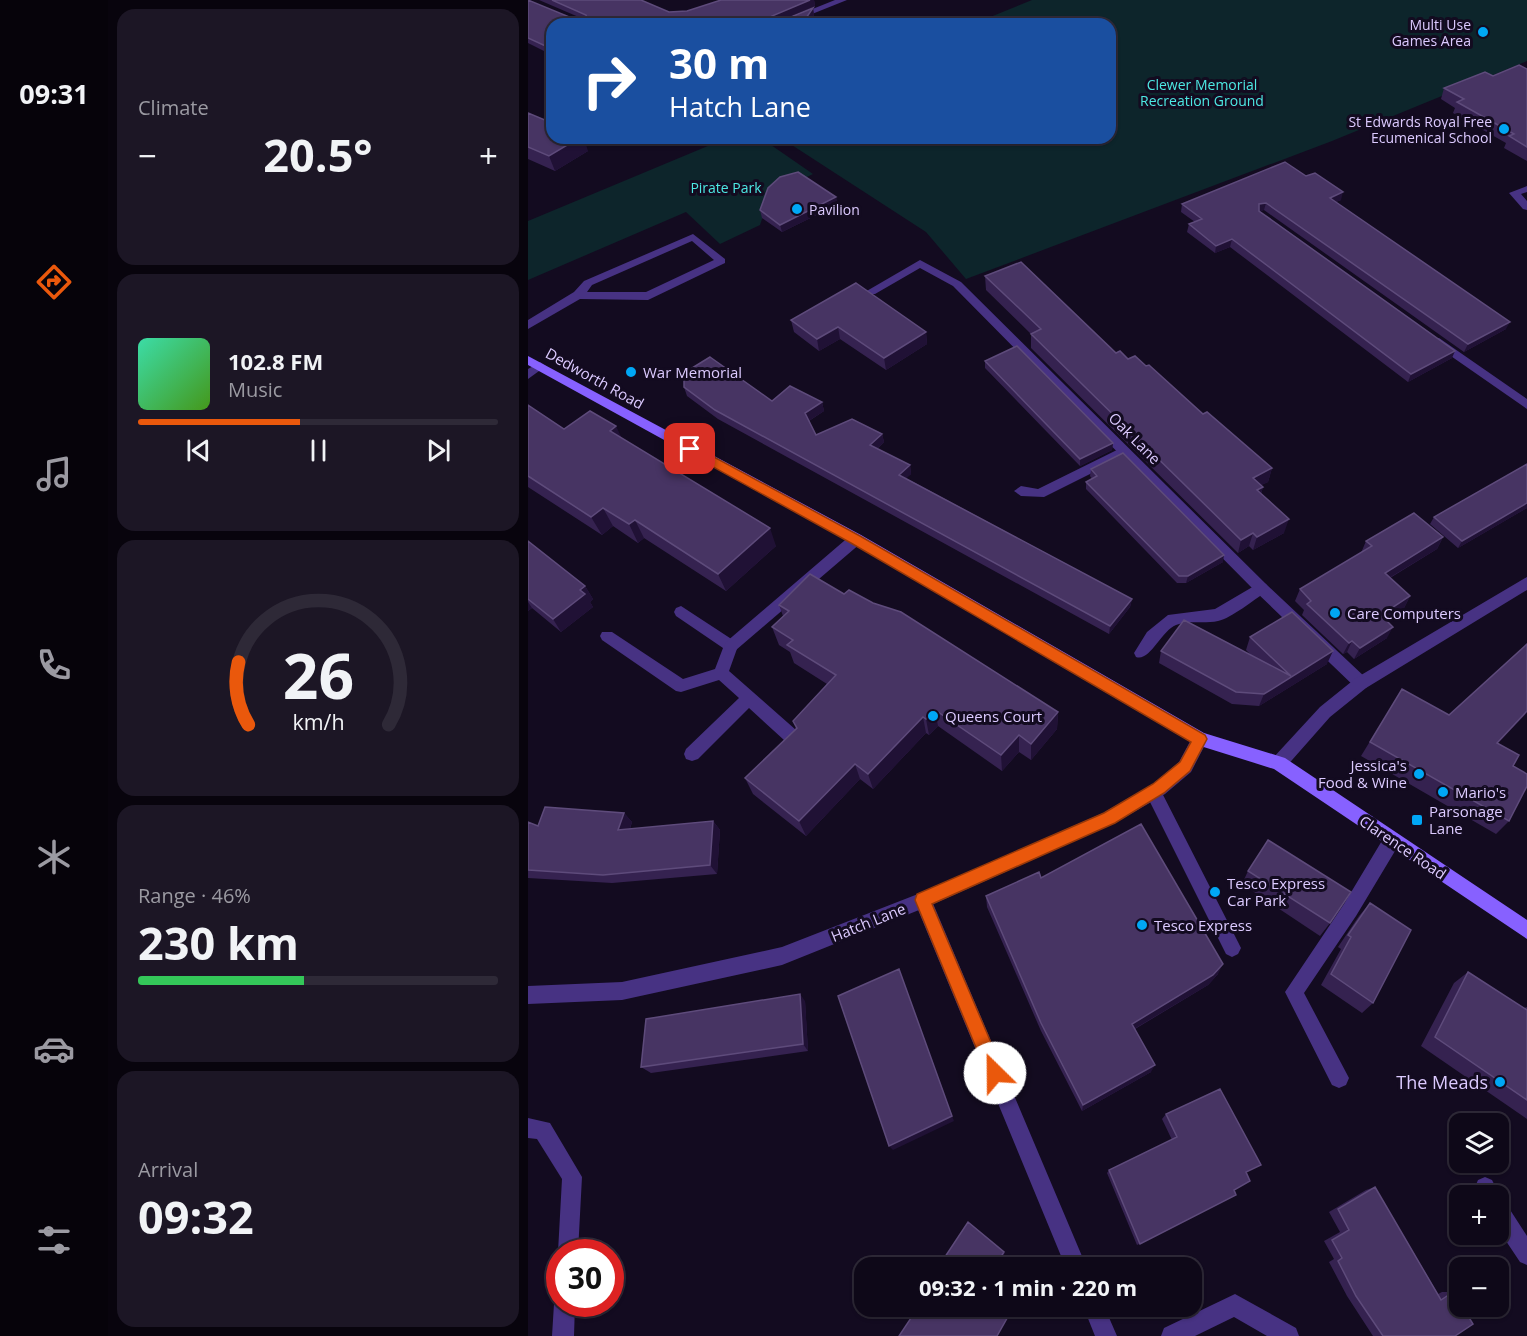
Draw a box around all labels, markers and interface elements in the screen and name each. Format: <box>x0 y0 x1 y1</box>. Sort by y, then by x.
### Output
place label: Multi Use Games Area <box>1392 15 1471 50</box>
marker: Multi Use Games Area <box>1476 25 1490 39</box>
text: 30 m <box>669 34 769 91</box>
icon: right <box>570 42 648 120</box>
text: 09:31 <box>19 75 89 112</box>
park label: Clewer Memorial Recreation Ground <box>1140 75 1264 110</box>
text: Hatch Lane <box>669 88 811 125</box>
text: Climate <box>138 94 209 121</box>
place label: St Edwards Royal Free Ecumenical School <box>1348 112 1492 147</box>
marker: St Edwards Royal Free Ecumenical School <box>1497 122 1511 136</box>
text: 20.5° <box>263 124 373 185</box>
text: − <box>138 133 157 178</box>
text: + <box>479 133 498 178</box>
park label: Pirate Park <box>690 178 762 197</box>
place label: Pavilion <box>809 200 860 219</box>
marker: Pavilion <box>790 202 804 216</box>
icon: directions <box>33 261 75 303</box>
street label: Dedworth Road <box>542 343 648 413</box>
text: 102.8 FM <box>228 346 323 376</box>
place label: War Memorial <box>643 362 742 382</box>
marker: War Memorial <box>624 365 638 379</box>
text: Music <box>228 376 282 403</box>
street label: Oak Lane <box>1105 408 1165 468</box>
pin <box>664 423 715 474</box>
icon: arrive <box>673 432 706 465</box>
icon: previous <box>182 434 215 467</box>
icon: pause <box>302 434 335 467</box>
icon: next <box>422 434 455 467</box>
icon: music <box>33 453 75 495</box>
place label: Care Computers <box>1347 603 1461 623</box>
marker: Care Computers <box>1328 606 1342 620</box>
text: 26 <box>282 632 354 717</box>
icon: phone <box>33 644 75 686</box>
place label: Queens Court <box>945 706 1042 726</box>
text: km/h <box>292 707 344 736</box>
marker: Queens Court <box>926 709 940 723</box>
place label: Jessica's Food & Wine <box>1318 755 1407 792</box>
marker: Jessica's Food & Wine <box>1412 767 1426 781</box>
place label: Mario's <box>1455 782 1506 802</box>
marker: Mario's <box>1436 785 1450 799</box>
place label: Parsonage Lane <box>1429 801 1503 838</box>
street label: Clarence Road <box>1356 811 1450 883</box>
marker: Parsonage Lane <box>1410 813 1424 827</box>
icon: climate <box>33 836 75 878</box>
place label: Tesco Express Car Park <box>1227 873 1325 910</box>
text: Range · 46% <box>138 882 251 909</box>
marker: Tesco Express Car Park <box>1208 885 1222 899</box>
street label: Hatch Lane <box>828 898 908 946</box>
text: 230 km <box>138 912 299 973</box>
place label: Tesco Express <box>1154 915 1252 935</box>
marker: Tesco Express <box>1135 918 1149 932</box>
icon: car <box>33 1028 75 1070</box>
position arrow <box>963 1041 1027 1105</box>
place label: The Meads <box>1396 1070 1488 1094</box>
marker: The Meads <box>1493 1075 1507 1089</box>
map controls <box>1449 1113 1509 1317</box>
button: layers <box>1449 1113 1509 1173</box>
text: Arrival <box>138 1156 198 1183</box>
button: + <box>1449 1185 1509 1245</box>
text: 09:32 <box>138 1186 254 1247</box>
icon: filters <box>33 1219 75 1261</box>
speed limit sign: 30 <box>546 1239 624 1317</box>
button: − <box>1449 1257 1509 1317</box>
text: 09:32 · 1 min · 220 m <box>919 1272 1137 1302</box>

